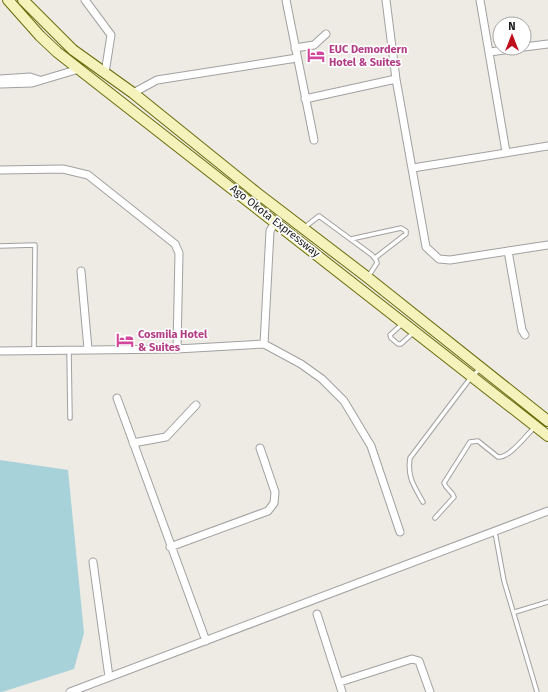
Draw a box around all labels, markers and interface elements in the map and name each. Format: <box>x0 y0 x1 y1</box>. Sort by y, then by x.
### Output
north arrow <box>492 16 532 56</box>
text: N <box>508 20 516 33</box>
place label: EUC Demordern Hotel & Suites <box>329 43 407 69</box>
hotel icon: EUC Demordern Hotel & Suites <box>306 45 326 65</box>
street label: Ago Okota Expressway <box>228 182 323 260</box>
place label: Cosmila Hotel & Suites <box>138 328 208 354</box>
hotel icon: Cosmila Hotel & Suites <box>115 330 135 350</box>

